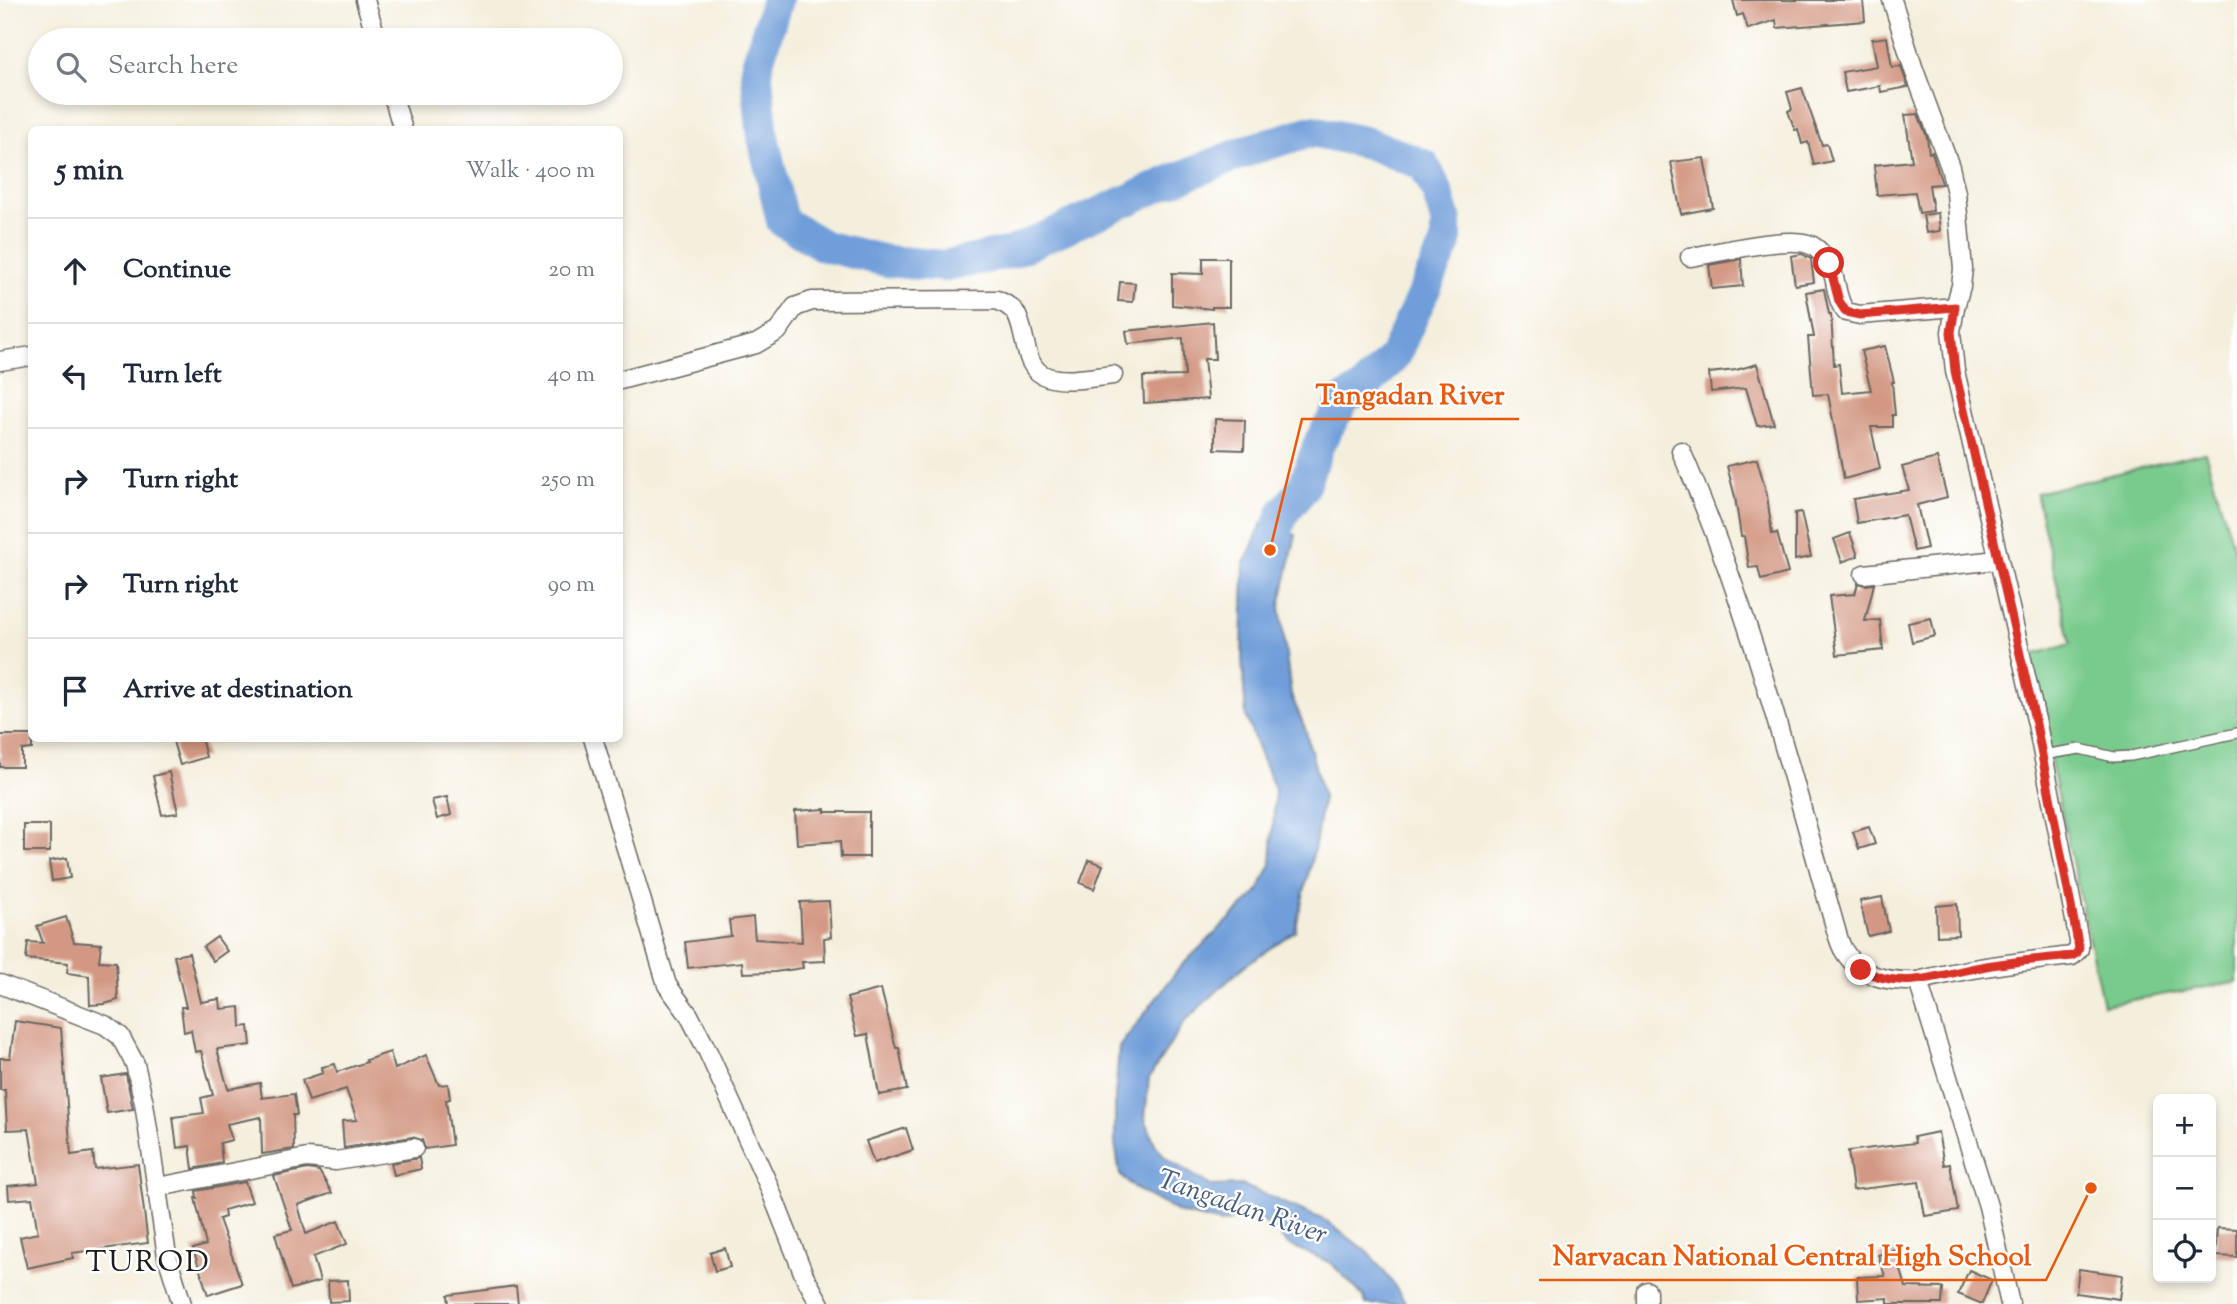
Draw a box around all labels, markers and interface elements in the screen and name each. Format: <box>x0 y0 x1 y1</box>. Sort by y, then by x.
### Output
search box <box>28 28 623 105</box>
icon: search <box>52 48 90 86</box>
text: Search here <box>108 48 238 85</box>
text: 5 min <box>56 150 124 193</box>
text: Walk · 400 m <box>466 155 595 188</box>
route start <box>1813 247 1844 278</box>
icon: ahead <box>56 252 94 290</box>
text: Continue <box>123 252 231 289</box>
text: 20 m <box>548 254 595 287</box>
icon: left <box>56 357 94 395</box>
text: Turn left <box>123 357 222 394</box>
text: 40 m <box>548 359 595 392</box>
callout: Tangadan River <box>1302 370 1519 419</box>
text: Tangadan River <box>1315 377 1505 417</box>
icon: right <box>56 462 94 500</box>
text: Turn right <box>123 462 238 499</box>
text: 250 m <box>540 464 595 497</box>
icon: right <box>56 567 94 605</box>
text: Turn right <box>123 567 238 604</box>
text: 90 m <box>548 569 595 602</box>
icon: arrive <box>56 672 94 710</box>
text: Arrive at destination <box>123 672 353 709</box>
route end <box>1845 954 1876 985</box>
map controls <box>2153 1094 2216 1283</box>
button: + <box>2153 1094 2216 1157</box>
button: − <box>2153 1157 2216 1220</box>
water label: Tangadan River <box>1152 1160 1332 1256</box>
button: locate <box>2153 1220 2216 1283</box>
callout: Narvacan National Central High School <box>1539 1231 2046 1280</box>
text: Narvacan National Central High School <box>1553 1238 2032 1278</box>
district label: TUROD <box>85 1242 211 1285</box>

